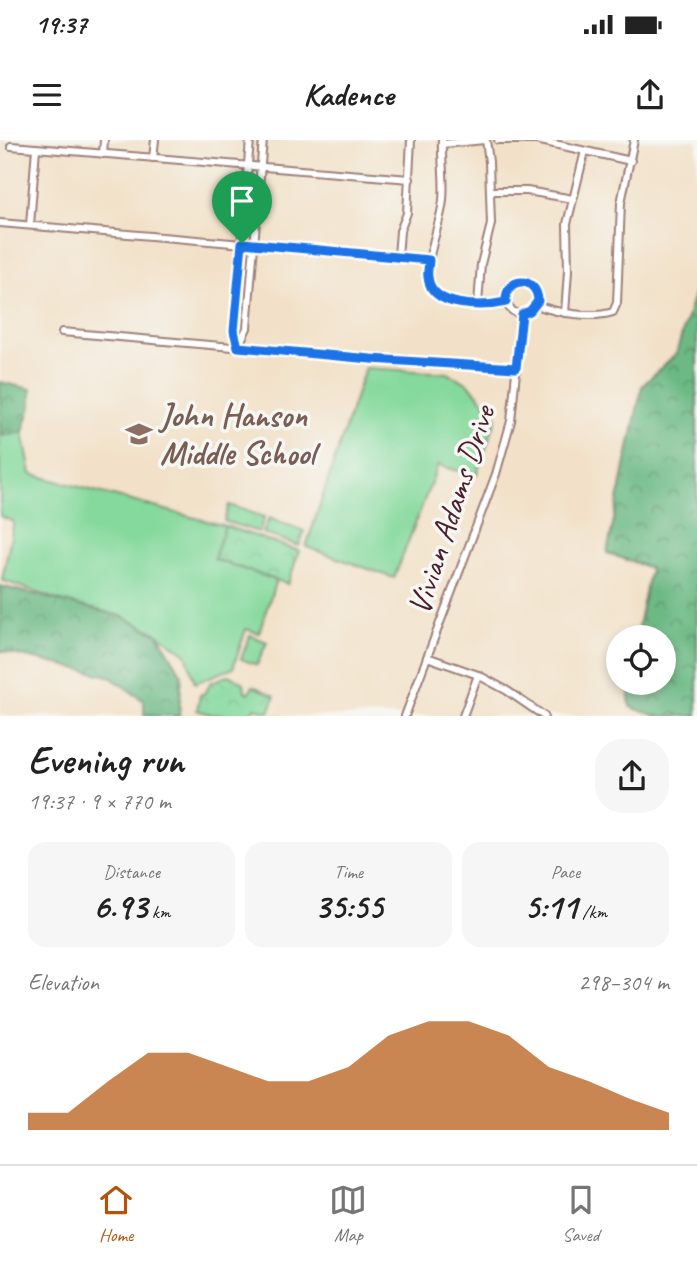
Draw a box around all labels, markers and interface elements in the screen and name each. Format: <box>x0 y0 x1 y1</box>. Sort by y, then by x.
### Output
text: 19:37 <box>35 8 87 41</box>
text: Kadence <box>303 74 394 115</box>
icon: menu <box>28 76 66 114</box>
icon: share <box>631 76 669 114</box>
pin <box>212 171 272 243</box>
icon: arrive <box>223 182 261 220</box>
place label: John Hanson Middle School <box>158 394 321 474</box>
street label: Vivian Adams Drive <box>398 398 505 619</box>
school or university icon: John Hanson Middle School <box>124 419 154 449</box>
map controls <box>606 625 676 695</box>
button: locate <box>606 625 676 695</box>
text: Evening run <box>28 737 184 784</box>
button: share <box>595 739 669 813</box>
text: 19:37 · 9 × 770 m <box>28 787 171 816</box>
text: Distance <box>103 860 160 884</box>
text: Time <box>334 860 363 884</box>
text: Pace <box>551 860 580 884</box>
text: 6.93 <box>93 884 147 929</box>
text: 35:55 <box>314 884 383 929</box>
text: 5:11 <box>524 884 578 929</box>
text: km <box>147 900 170 924</box>
text: /km <box>578 900 607 924</box>
text: Elevation <box>28 968 99 997</box>
text: 298–304 m <box>578 968 669 997</box>
tab: Home <box>97 1181 135 1247</box>
tab: Map <box>329 1181 367 1247</box>
tab: Saved <box>562 1181 600 1247</box>

